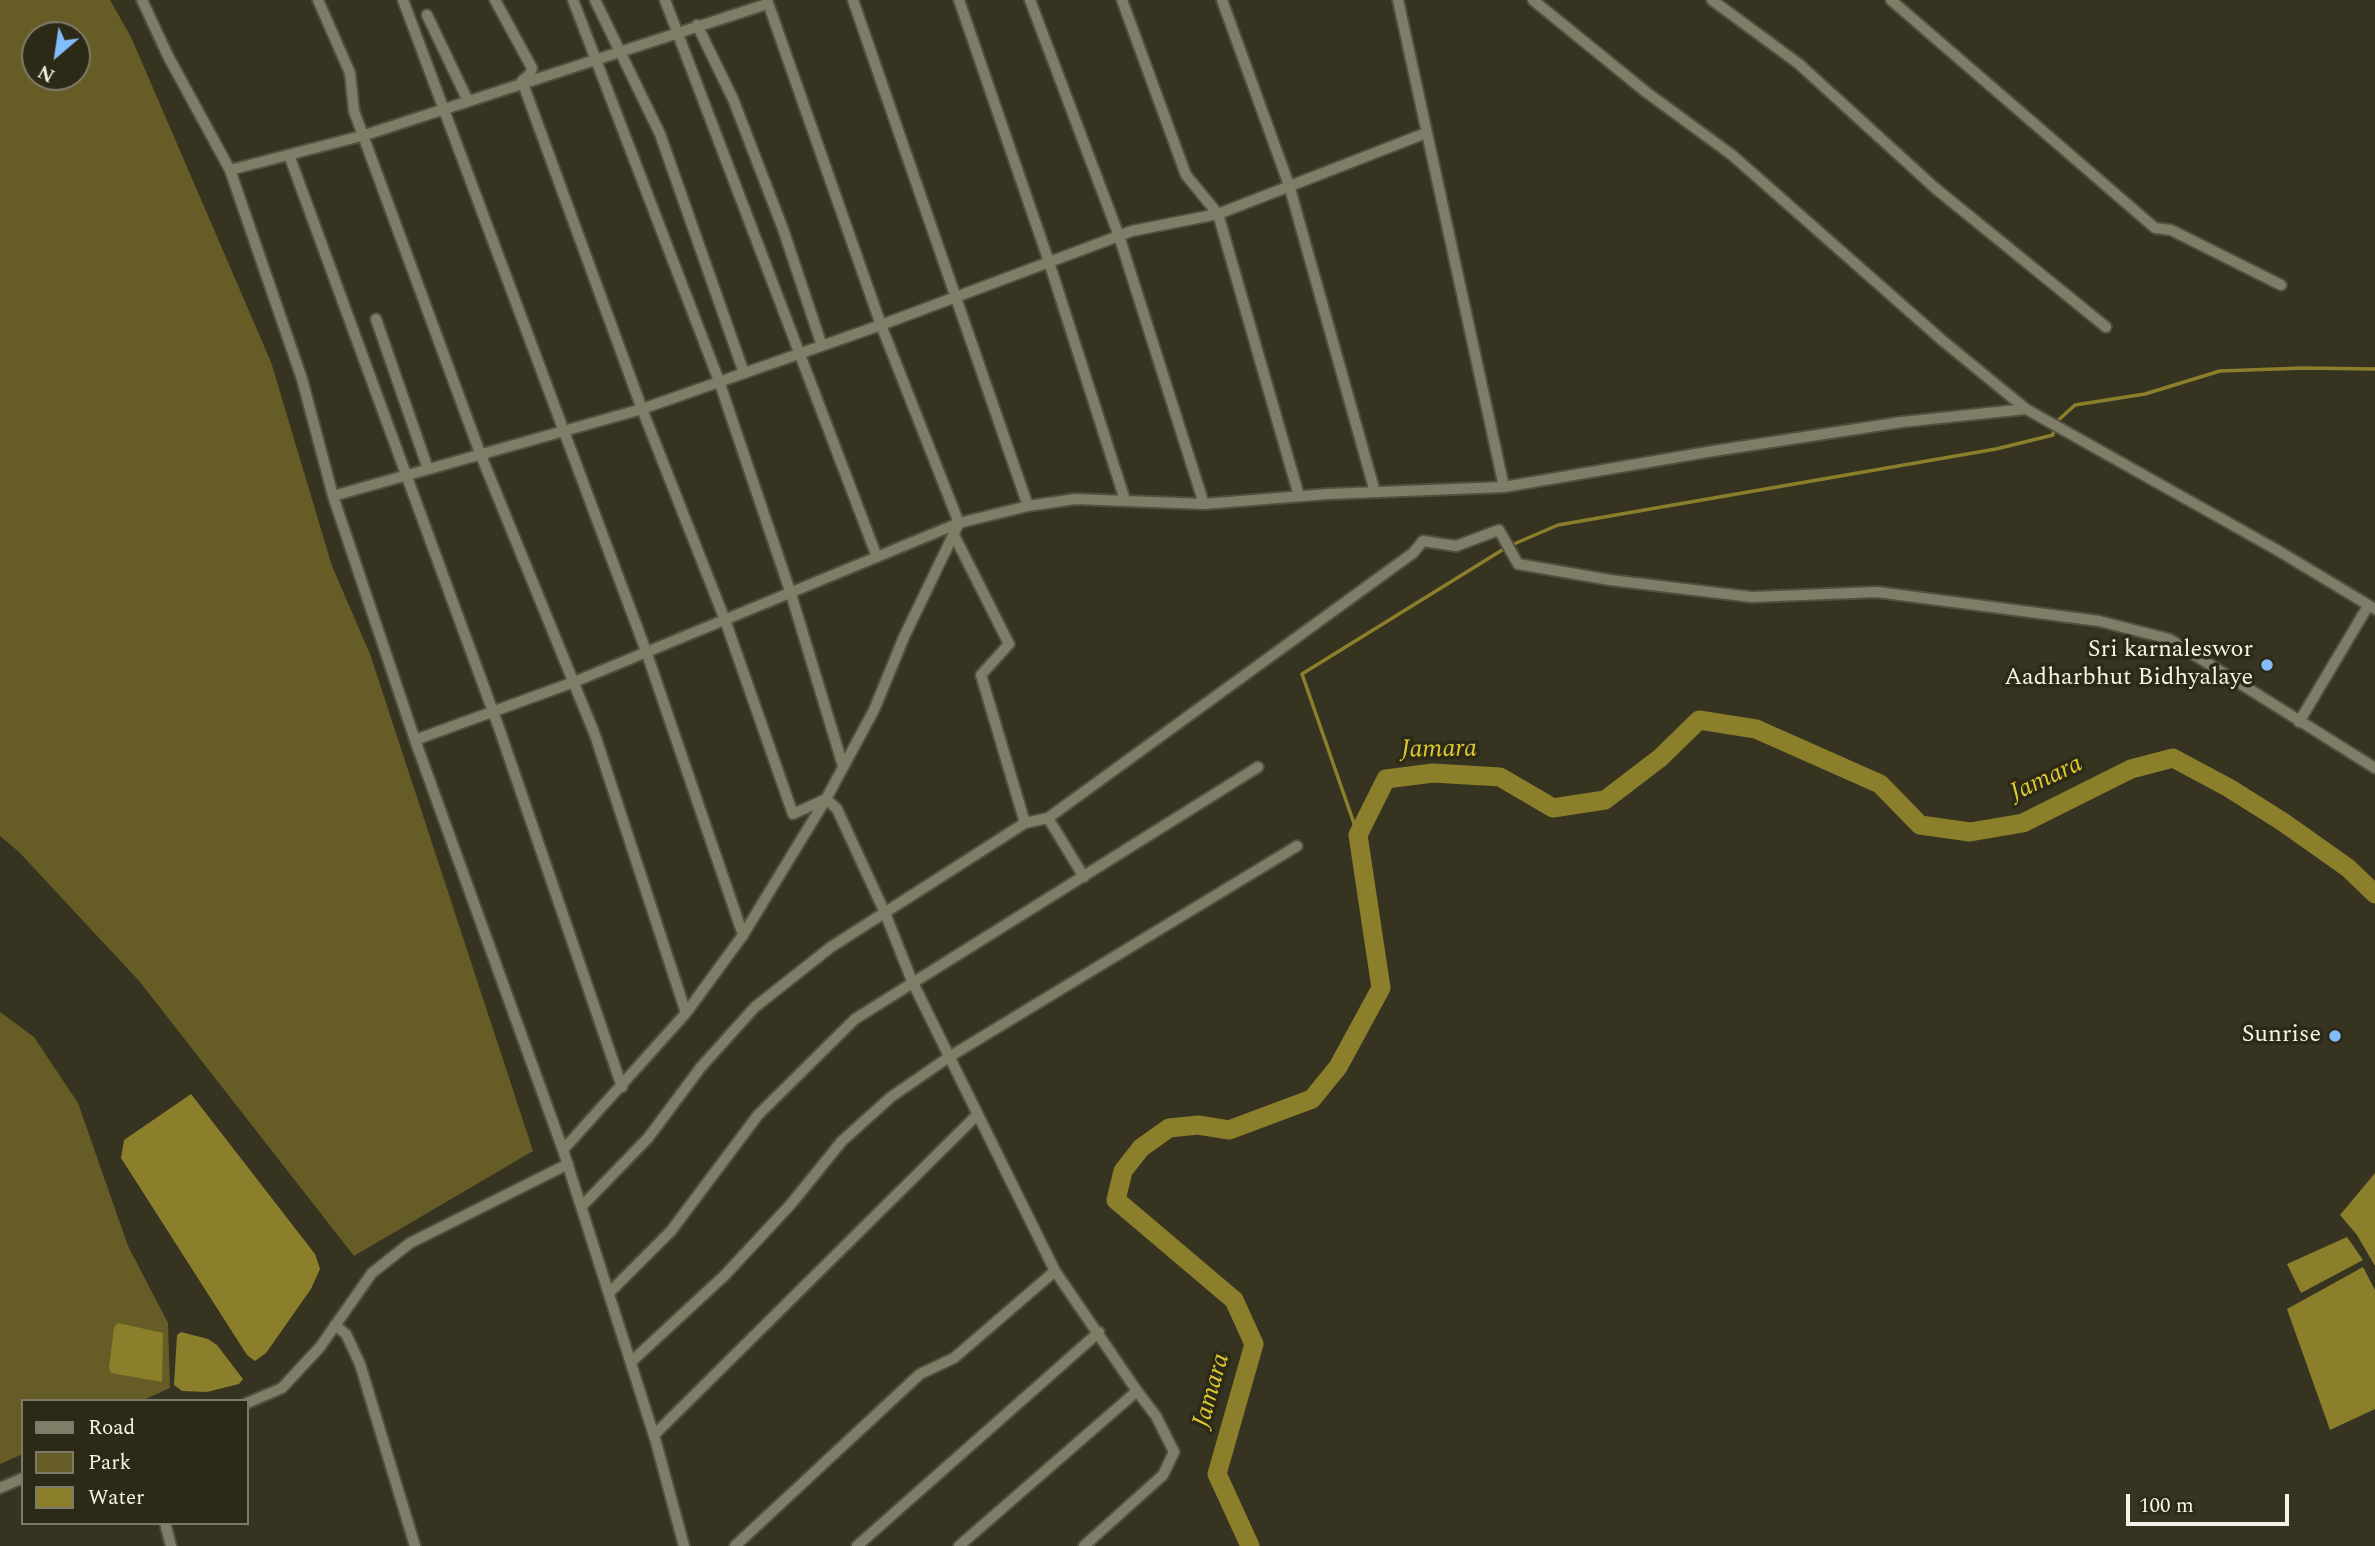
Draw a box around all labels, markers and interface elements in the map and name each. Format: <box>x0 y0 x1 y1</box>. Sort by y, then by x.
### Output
north arrow <box>21 21 91 91</box>
text: N <box>33 57 60 90</box>
place label: Sri karnaleswor Aadharbhut Bidhyalaye <box>2004 637 2253 693</box>
marker: Sri karnaleswor Aadharbhut Bidhyalaye <box>2259 657 2275 673</box>
water label: Jamara <box>1401 735 1477 767</box>
water label: Jamara <box>2006 750 2088 810</box>
place label: Sunrise <box>2242 1022 2321 1050</box>
marker: Sunrise <box>2327 1028 2343 1044</box>
water label: Jamara <box>1187 1350 1239 1432</box>
legend <box>21 1399 248 1525</box>
text: Road <box>88 1412 135 1444</box>
text: Park <box>88 1447 131 1479</box>
scale bar <box>2130 1480 2293 1524</box>
text: Water <box>88 1482 144 1514</box>
text: 100 m <box>2139 1490 2194 1522</box>

